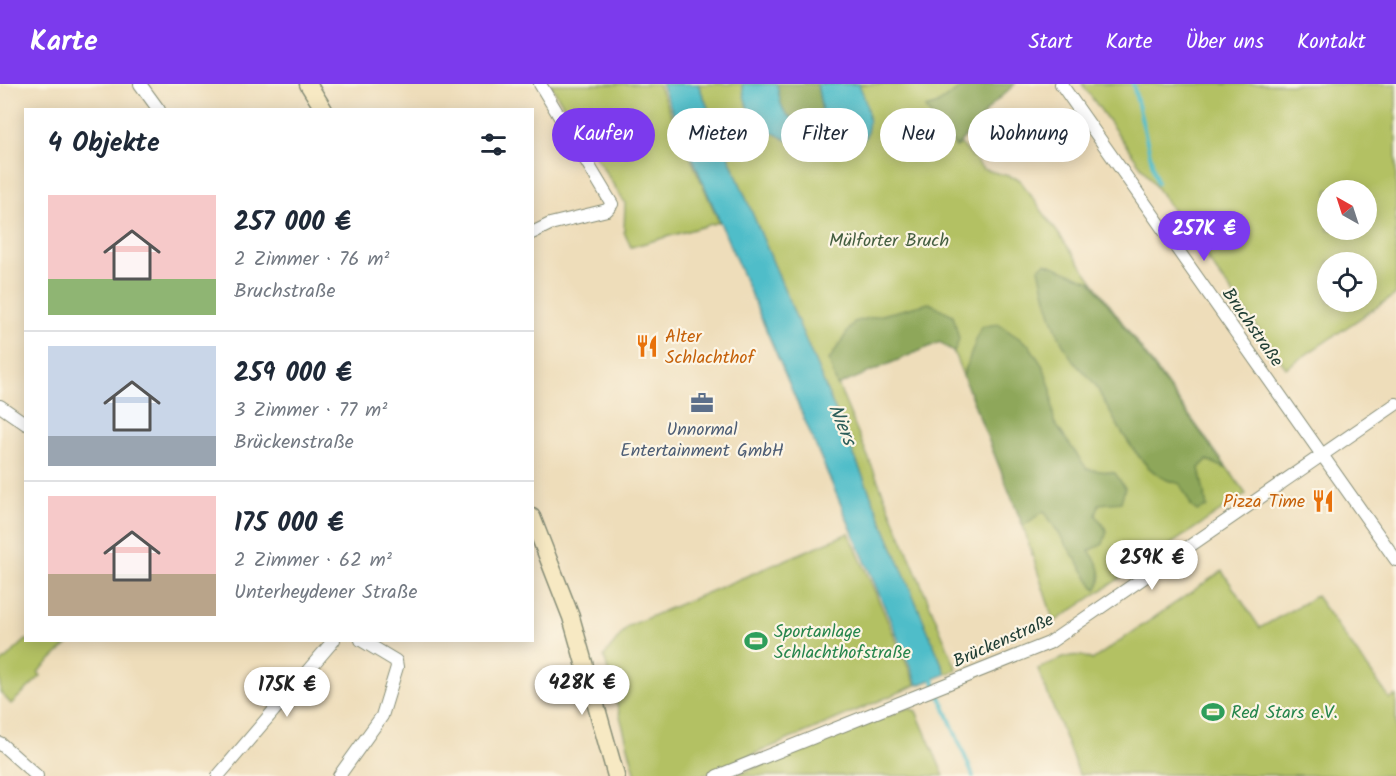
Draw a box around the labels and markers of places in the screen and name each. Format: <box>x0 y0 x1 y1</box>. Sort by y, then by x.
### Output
pin: 257K € <box>1155 211 1253 262</box>
place label: Alter Schlachthof <box>665 323 756 373</box>
restaurant icon: Alter Schlachthof <box>634 333 660 359</box>
office icon: Unnormal Entertainment GmbH <box>689 390 715 416</box>
place label: Unnormal Entertainment GmbH <box>620 416 784 466</box>
place label: Pizza Time <box>1223 488 1305 517</box>
restaurant icon: Pizza Time <box>1310 488 1336 514</box>
pin: 259K € <box>1103 540 1201 591</box>
place label: Sportanlage Schlachthofstraße <box>774 618 911 668</box>
sports icon: Sportanlage Schlachthofstraße <box>743 628 769 654</box>
pin: 428K € <box>533 665 631 716</box>
pin: 175K € <box>238 667 336 718</box>
sports icon: Red Stars e.V. <box>1200 699 1226 725</box>
place label: Red Stars e.V. <box>1231 699 1338 728</box>

